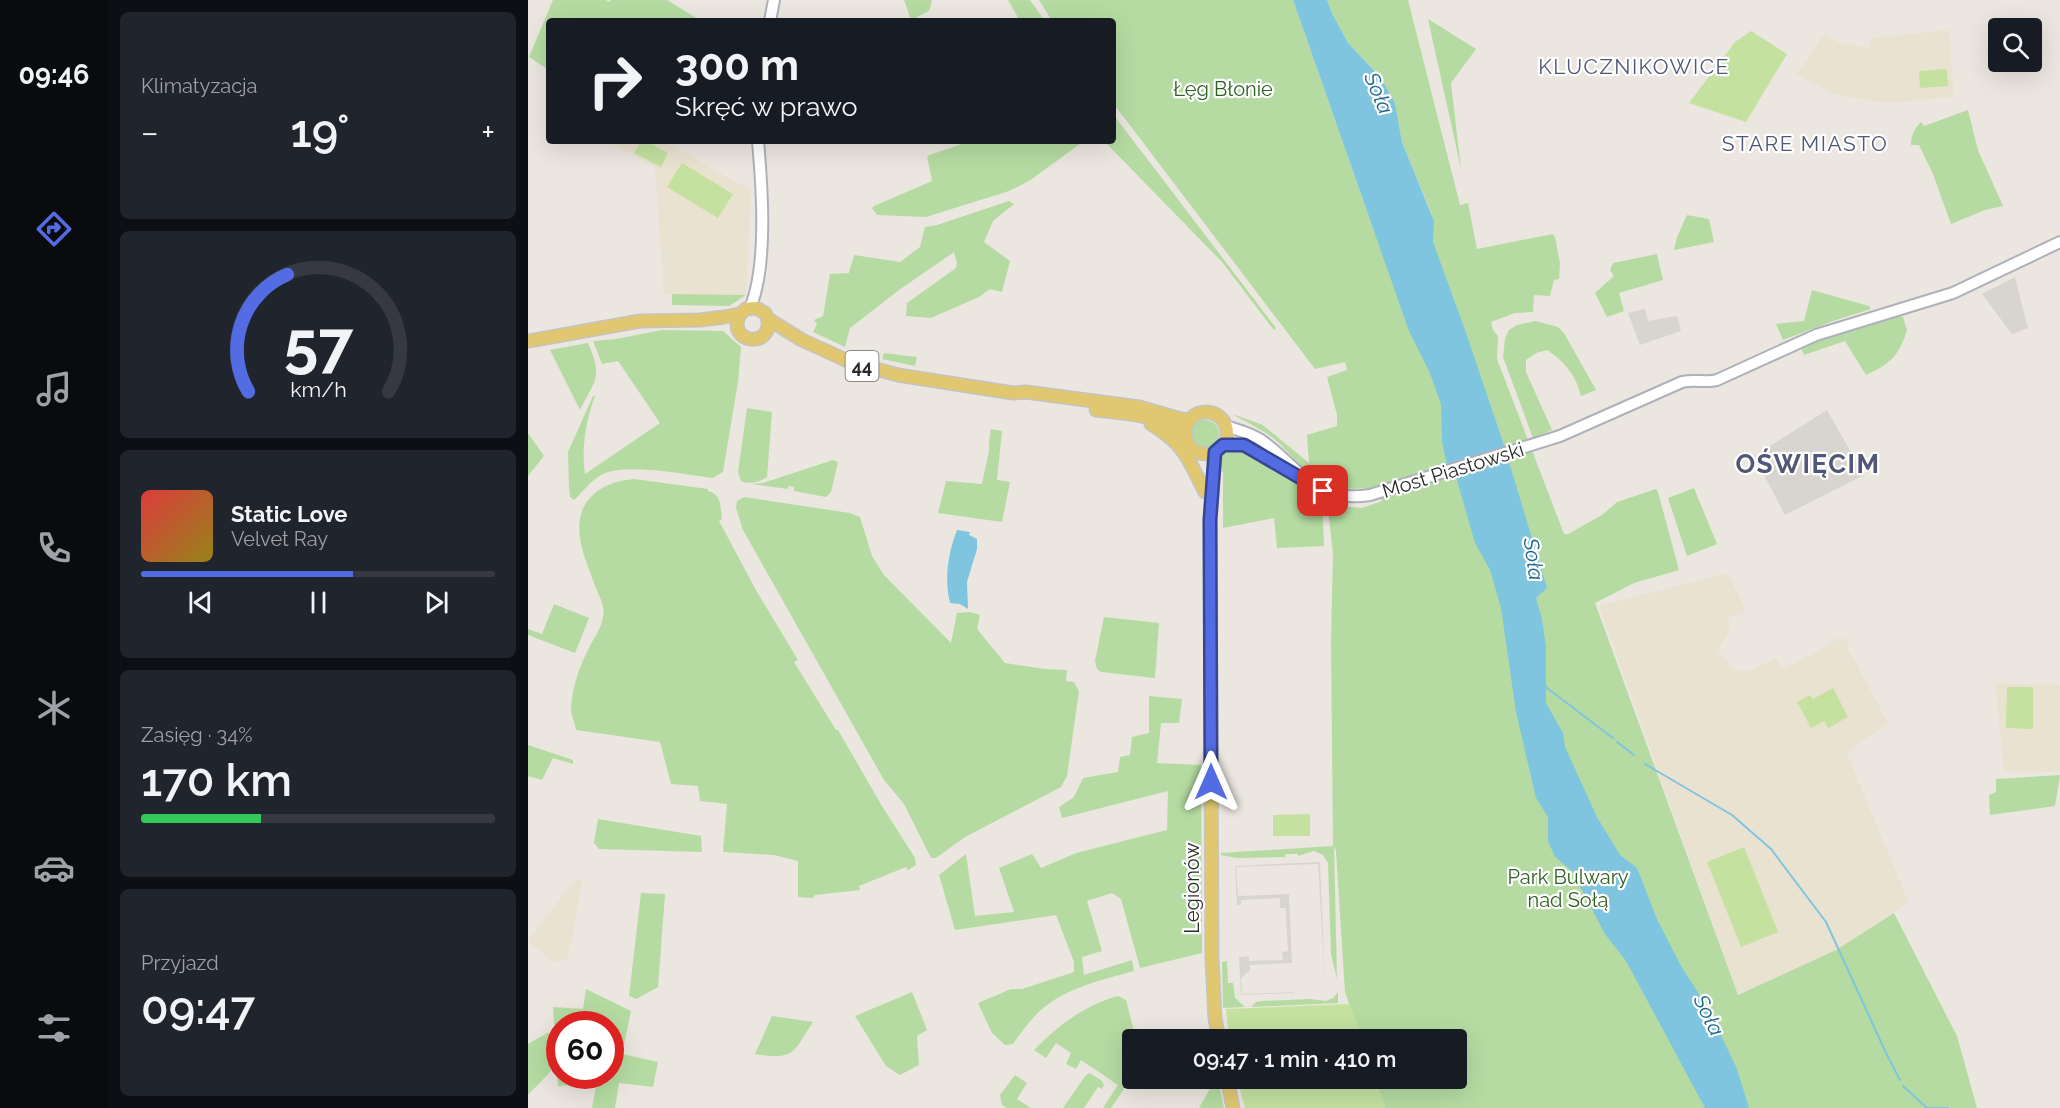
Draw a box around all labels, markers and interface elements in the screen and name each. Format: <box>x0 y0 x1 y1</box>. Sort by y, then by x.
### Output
map controls <box>1988 18 2042 72</box>
button: search <box>1988 18 2042 72</box>
text: 300 m <box>675 41 799 90</box>
icon: right <box>576 42 654 120</box>
district label: KLUCZNIKOWICE <box>1538 54 1730 79</box>
text: 09:46 <box>19 59 89 90</box>
water label: Soła <box>1359 68 1399 118</box>
text: Klimatyzacja <box>141 74 258 98</box>
park label: Łęg Błonie <box>1173 77 1273 101</box>
text: Skręć w prawo <box>675 91 858 122</box>
text: 19° <box>291 105 349 158</box>
text: − <box>141 113 159 152</box>
text: + <box>481 113 495 152</box>
district label: STARE MIASTO <box>1722 131 1888 156</box>
icon: directions <box>33 208 75 250</box>
text: 57 <box>283 307 354 381</box>
road number: 44 <box>846 351 878 381</box>
icon: music <box>33 368 75 410</box>
text: km/h <box>290 377 346 402</box>
street label: Most Piastowski <box>1379 437 1527 503</box>
district label: OŚWIĘCIM <box>1736 448 1881 479</box>
pin <box>1297 465 1348 516</box>
icon: arrive <box>1306 474 1339 507</box>
text: Static Love <box>231 501 348 527</box>
icon: phone <box>33 527 75 569</box>
text: Velvet Ray <box>231 527 328 551</box>
water label: Soła <box>1519 535 1549 582</box>
icon: previous <box>184 586 217 619</box>
icon: pause <box>302 586 335 619</box>
icon: next <box>420 586 453 619</box>
icon: climate <box>33 687 75 729</box>
text: Zasięg · 34% <box>141 723 252 747</box>
position arrow <box>1179 750 1243 814</box>
text: 170 km <box>141 754 292 807</box>
street label: Legionów <box>1180 842 1204 934</box>
icon: car <box>33 847 75 889</box>
park label: Park Bulwary nad Sołą <box>1507 865 1629 912</box>
text: Przyjazd <box>141 951 219 975</box>
text: 09:47 <box>141 982 255 1035</box>
water label: Soła <box>1688 989 1730 1040</box>
icon: filters <box>33 1007 75 1049</box>
speed limit sign: 60 <box>546 1011 624 1089</box>
text: 09:47 · 1 min · 410 m <box>1193 1046 1396 1072</box>

